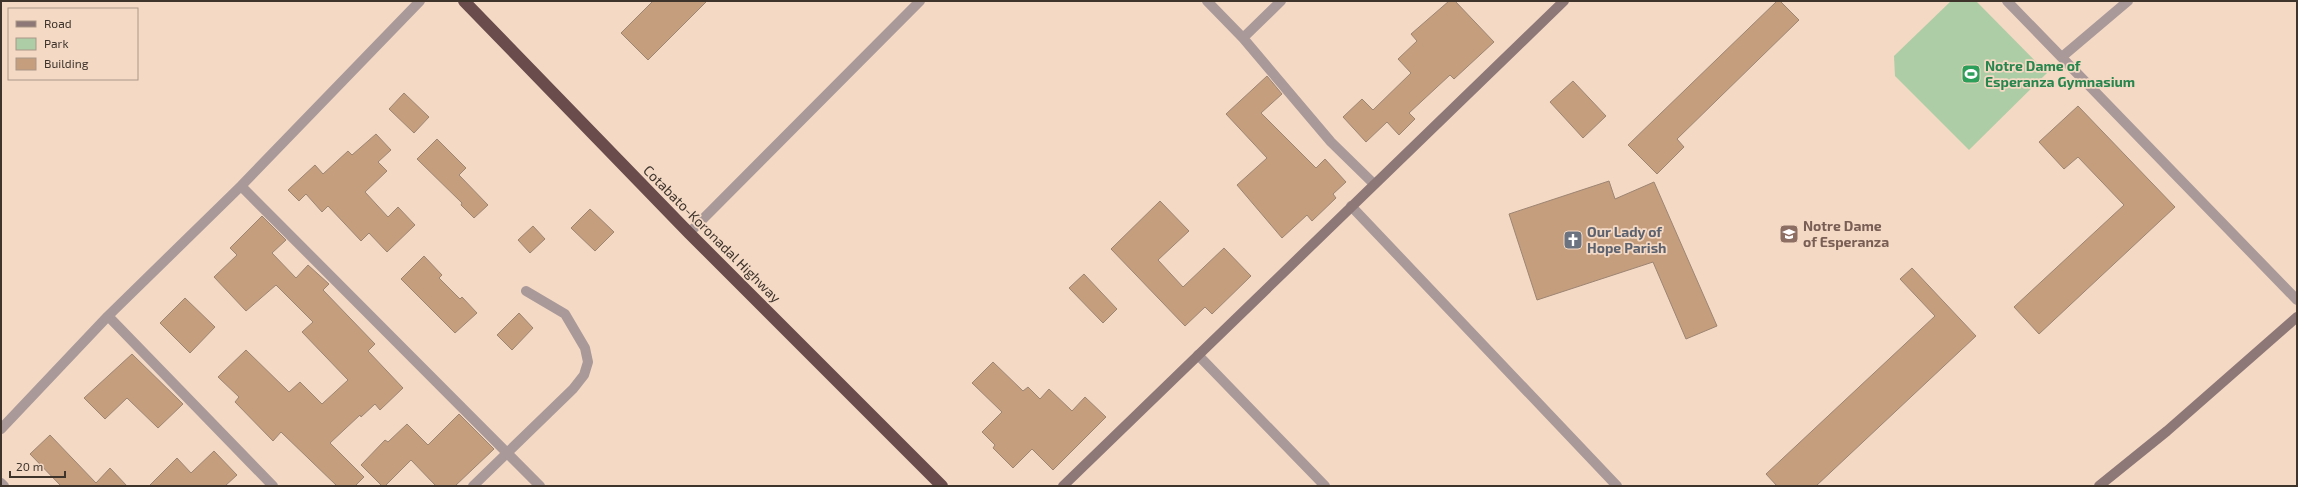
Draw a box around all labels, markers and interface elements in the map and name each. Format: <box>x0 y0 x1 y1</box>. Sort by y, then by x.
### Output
legend <box>8 8 138 80</box>
text: Road <box>44 16 72 30</box>
text: Park <box>44 36 69 50</box>
text: Building <box>44 56 89 70</box>
place label: Notre Dame of Esperanza Gymnasium <box>1985 57 2135 90</box>
sports icon: Notre Dame of Esperanza Gymnasium <box>1960 63 1982 85</box>
street label: Cotabato-Koronadal Highway <box>640 161 785 306</box>
place label: Notre Dame of Esperanza <box>1803 217 1889 250</box>
place label: Our Lady of Hope Parish <box>1587 223 1667 256</box>
school or university icon: Notre Dame of Esperanza <box>1778 223 1800 245</box>
church icon: Our Lady of Hope Parish <box>1562 229 1584 251</box>
scale bar <box>10 453 65 479</box>
text: 20 m <box>16 459 43 473</box>

